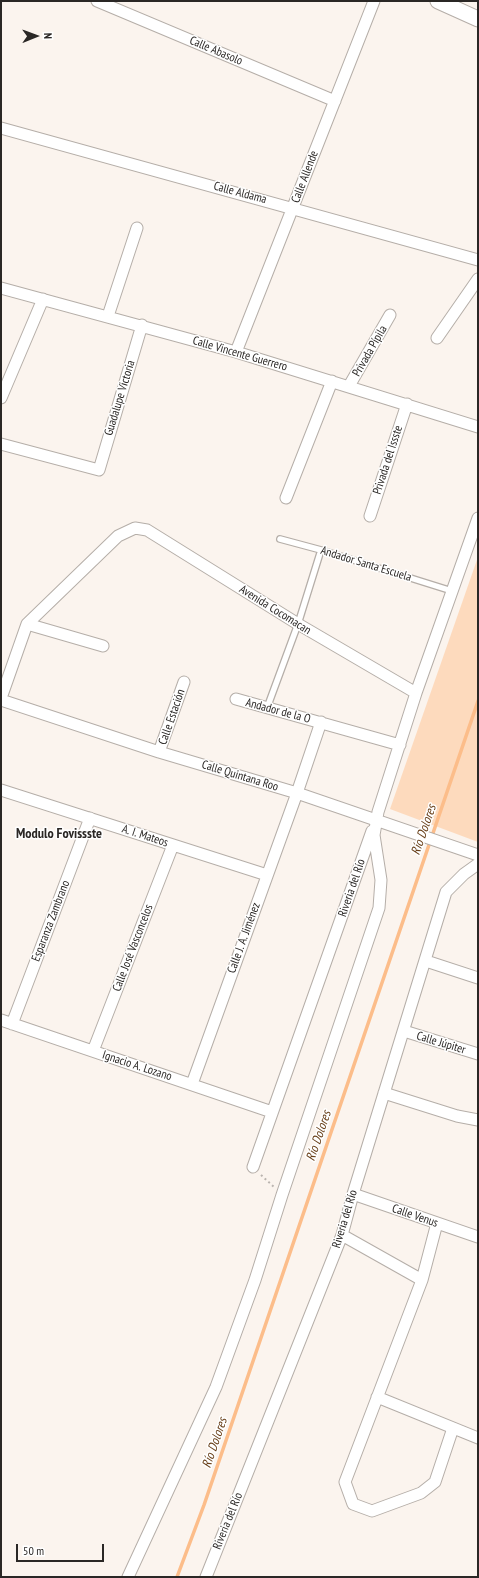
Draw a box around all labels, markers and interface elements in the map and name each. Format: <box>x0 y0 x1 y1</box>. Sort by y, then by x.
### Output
north arrow <box>16 16 56 56</box>
text: N <box>41 33 55 39</box>
street label: Calle Abasolo <box>187 33 245 69</box>
street label: Calle Allende <box>288 149 322 205</box>
street label: Calle Aldama <box>212 179 268 207</box>
street label: Privada Pípila <box>350 323 390 379</box>
street label: Calle Vincente Guerrero <box>191 334 289 374</box>
street label: Guadalupe Victoria <box>102 359 138 437</box>
street label: Privada del Issste <box>370 424 406 496</box>
street label: Andador Santa Escuela <box>319 543 413 585</box>
street label: Avenida Cocomacan <box>236 582 314 638</box>
street label: Calle Estación <box>156 687 188 747</box>
street label: Andador de la O <box>244 695 312 727</box>
street label: Calle Quintana Roo <box>200 758 280 794</box>
water label: Río Dolores <box>408 803 440 857</box>
street label: A. I. Mateos <box>120 822 170 850</box>
district label: Modulo Fovissste <box>16 826 102 842</box>
street label: Riveria del Río <box>335 857 369 919</box>
street label: Esparanza Zambrano <box>29 878 73 964</box>
street label: Calle J. A. Jiménez <box>225 901 263 975</box>
street label: Calle José Vasconcelos <box>110 902 156 994</box>
street label: Calle Júpiter <box>415 1029 467 1057</box>
street label: Ignacio A. Lozano <box>100 1048 174 1084</box>
water label: Río Dolores <box>303 1109 335 1163</box>
street label: Riveria del Río <box>329 1188 361 1250</box>
street label: Calle Venus <box>390 1201 440 1231</box>
water label: Río Dolores <box>199 1416 231 1470</box>
street label: Riveria del Río <box>210 1490 246 1552</box>
scale bar <box>18 1536 106 1562</box>
text: 50 m <box>23 1543 44 1558</box>

